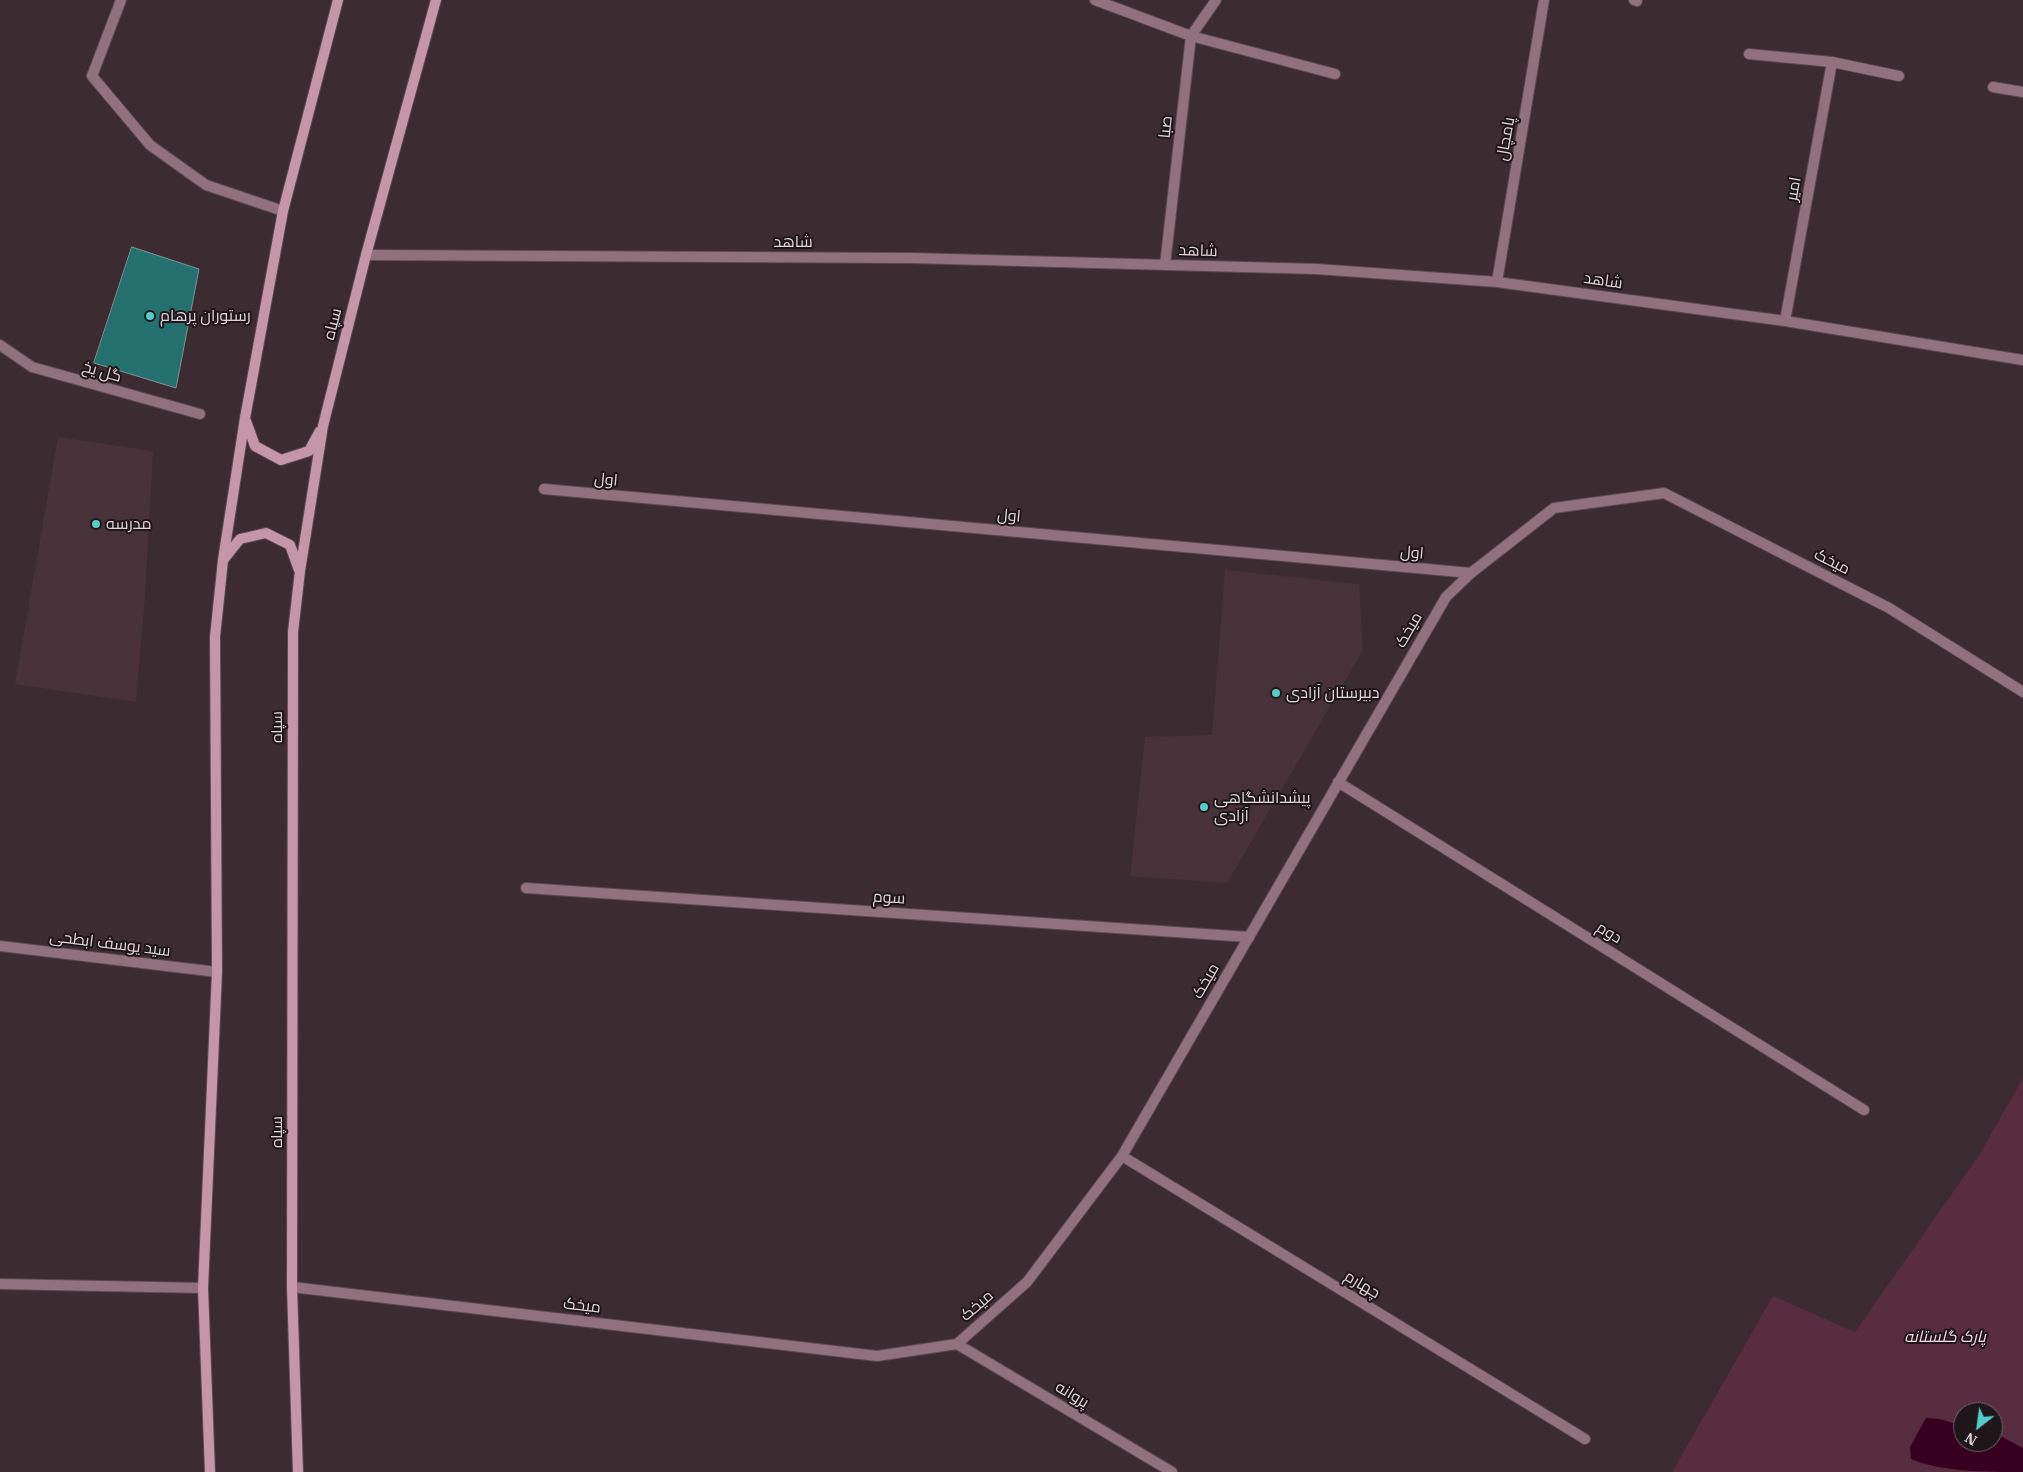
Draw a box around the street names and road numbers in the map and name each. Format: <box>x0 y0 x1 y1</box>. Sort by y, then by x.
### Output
street label: صبا <box>1155 115 1177 139</box>
street label: پامچال <box>1493 116 1519 162</box>
street label: امیر <box>1782 175 1806 203</box>
street label: شاهد <box>773 232 813 252</box>
street label: شاهد <box>1178 241 1218 261</box>
street label: شاهد <box>1582 269 1624 293</box>
street label: سپاه <box>320 306 346 342</box>
street label: گل یخ <box>80 357 124 387</box>
street label: اول <box>593 469 619 491</box>
street label: اول <box>996 505 1022 527</box>
street label: اول <box>1399 542 1425 564</box>
street label: میخک <box>1811 545 1853 579</box>
street label: میخک <box>1391 609 1427 651</box>
street label: سپاه <box>267 711 287 743</box>
street label: سوم <box>872 887 906 909</box>
street label: دوم <box>1593 918 1625 948</box>
street label: سید یوسف ابطحی <box>48 927 172 961</box>
street label: میخک <box>1188 960 1224 1002</box>
street label: سپاه <box>267 1116 287 1148</box>
street label: چهارم <box>1341 1267 1383 1303</box>
street label: میخک <box>956 1286 998 1326</box>
street label: میخک <box>562 1294 602 1318</box>
street label: پروانه <box>1052 1378 1092 1412</box>

